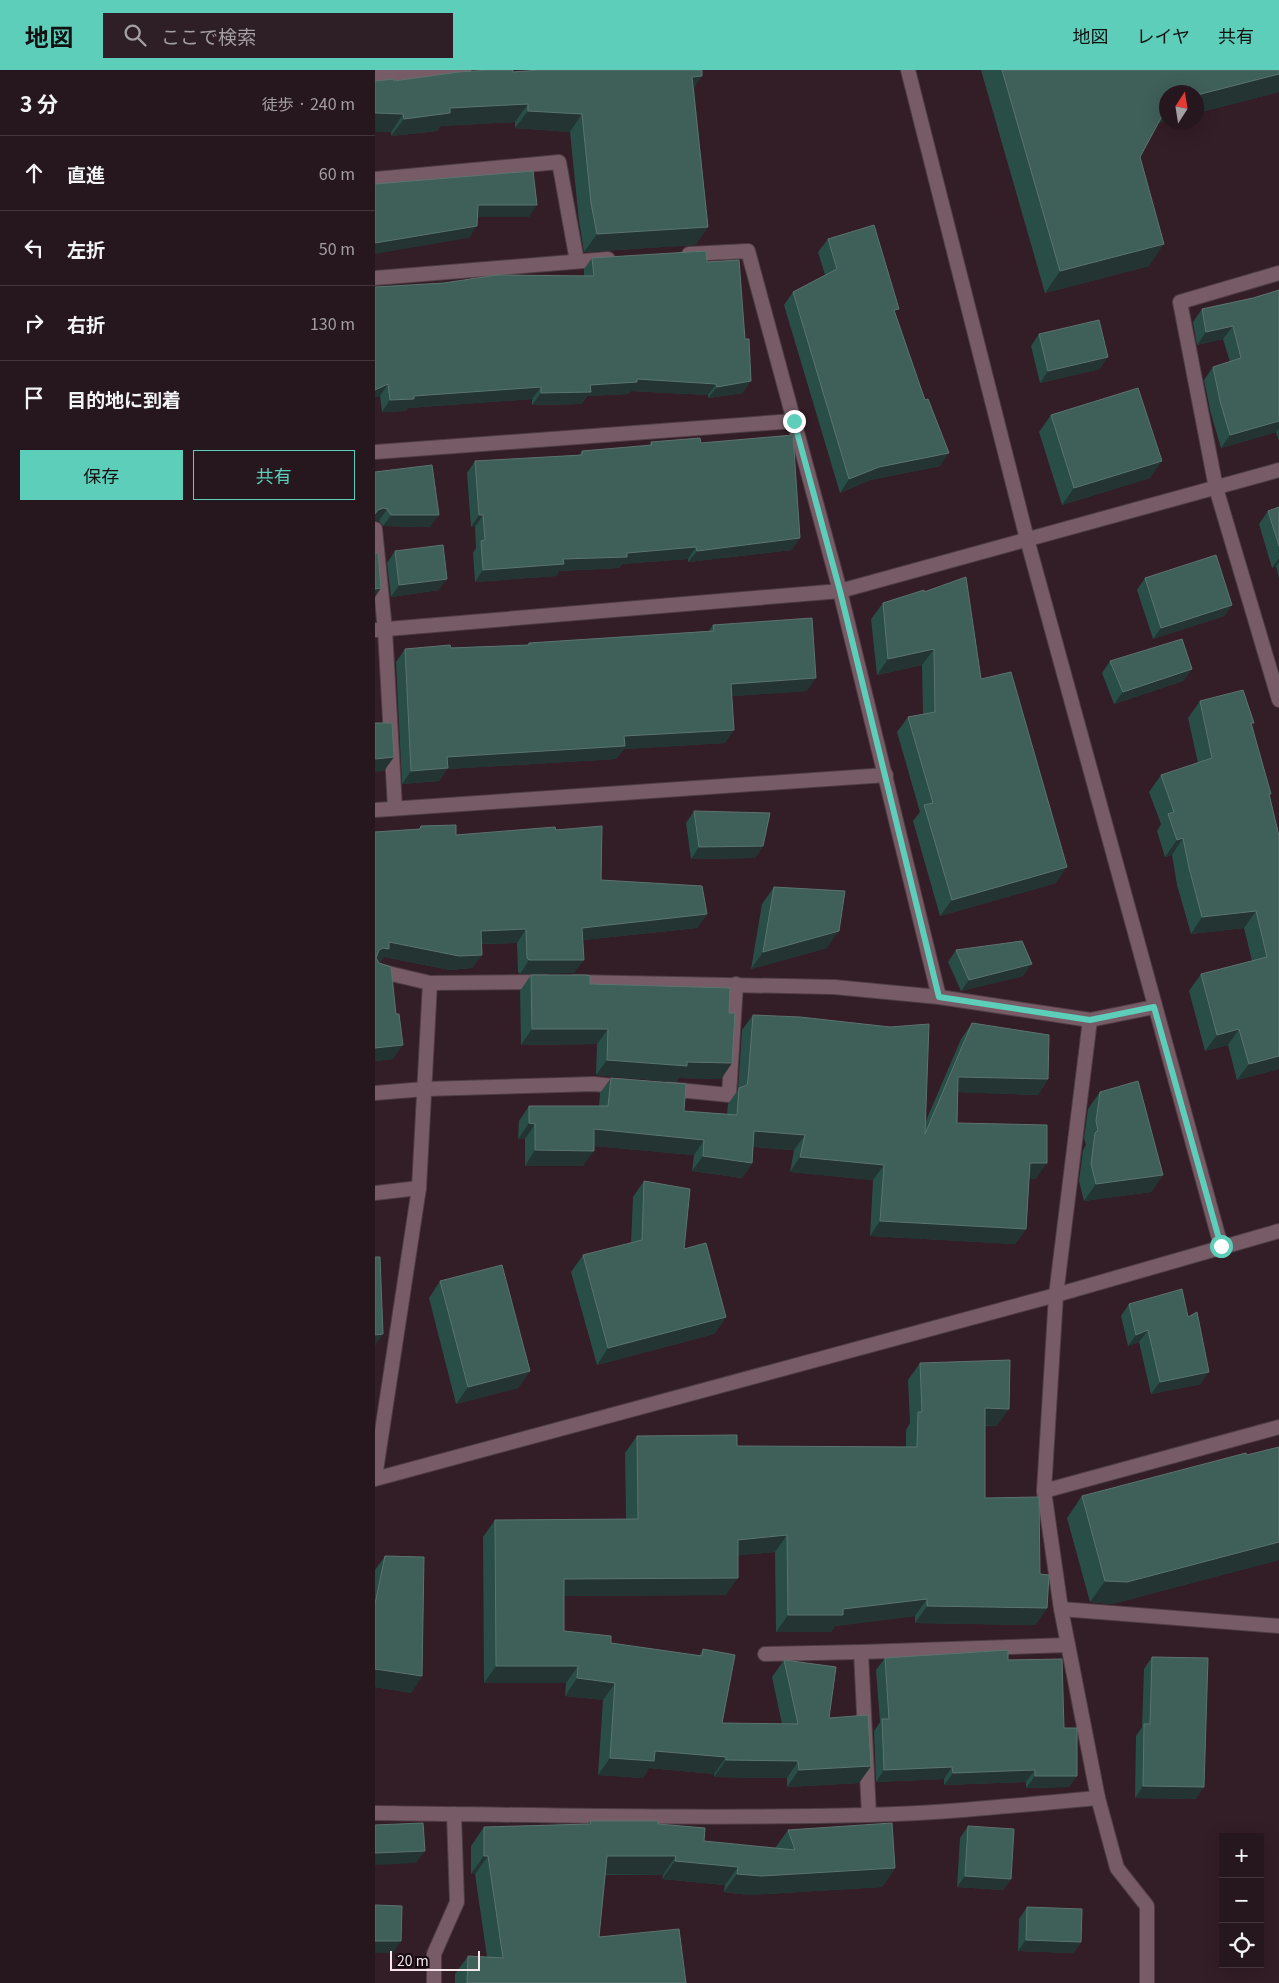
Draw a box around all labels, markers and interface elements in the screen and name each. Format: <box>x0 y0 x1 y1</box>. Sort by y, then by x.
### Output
search box <box>103 13 453 58</box>
text: 地図 <box>25 18 73 53</box>
icon: search <box>121 21 149 49</box>
text: ここで検索 <box>161 22 256 49</box>
text: 地図 <box>1073 22 1109 48</box>
text: レイヤ <box>1137 22 1190 48</box>
text: 共有 <box>1218 22 1254 48</box>
north arrow <box>1159 85 1204 130</box>
text: 3 分 <box>20 88 58 118</box>
text: 徒歩 · 240 m <box>262 91 355 115</box>
icon: ahead <box>20 159 48 187</box>
text: 直進 <box>67 160 105 187</box>
text: 60 m <box>319 161 355 185</box>
icon: left <box>20 234 48 262</box>
text: 左折 <box>67 235 105 262</box>
text: 50 m <box>319 236 355 260</box>
icon: right <box>20 309 48 337</box>
text: 右折 <box>67 310 105 337</box>
text: 130 m <box>310 311 355 335</box>
icon: arrive <box>20 384 48 412</box>
text: 目的地に到着 <box>67 385 181 412</box>
route end <box>783 410 806 433</box>
button: 保存 <box>20 450 183 500</box>
button: 共有 <box>193 450 355 500</box>
route start <box>1210 1235 1233 1258</box>
map controls <box>1219 1833 1264 1968</box>
button: + <box>1219 1833 1264 1878</box>
button: − <box>1219 1878 1264 1923</box>
button: locate <box>1219 1923 1264 1968</box>
scale bar <box>390 1948 480 1971</box>
text: 20 m <box>397 1950 429 1970</box>

